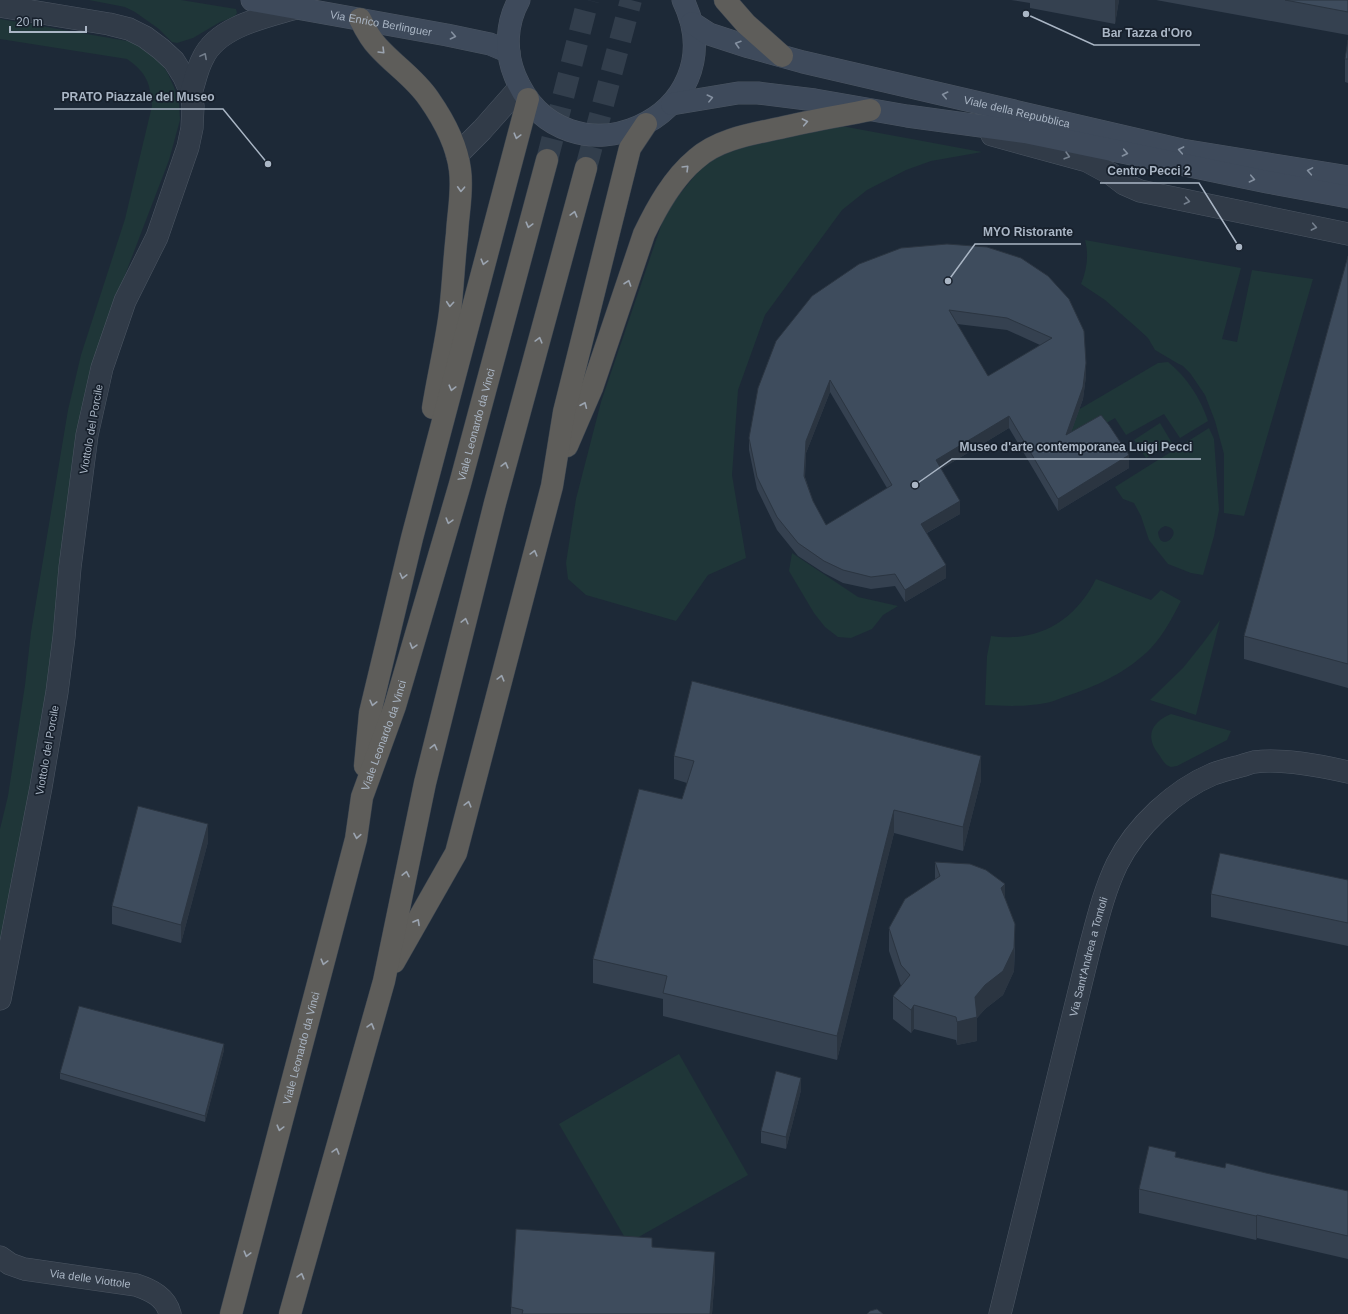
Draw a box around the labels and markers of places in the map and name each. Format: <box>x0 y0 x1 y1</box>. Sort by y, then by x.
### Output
callout: Bar Tazza d'Oro <box>1094 21 1200 45</box>
callout: PRATO Piazzale del Museo <box>54 85 223 109</box>
callout: Centro Pecci 2 <box>1100 159 1199 183</box>
callout: MYO Ristorante <box>975 220 1081 244</box>
callout: Museo d'arte contemporanea Luigi Pecci <box>952 435 1201 459</box>

